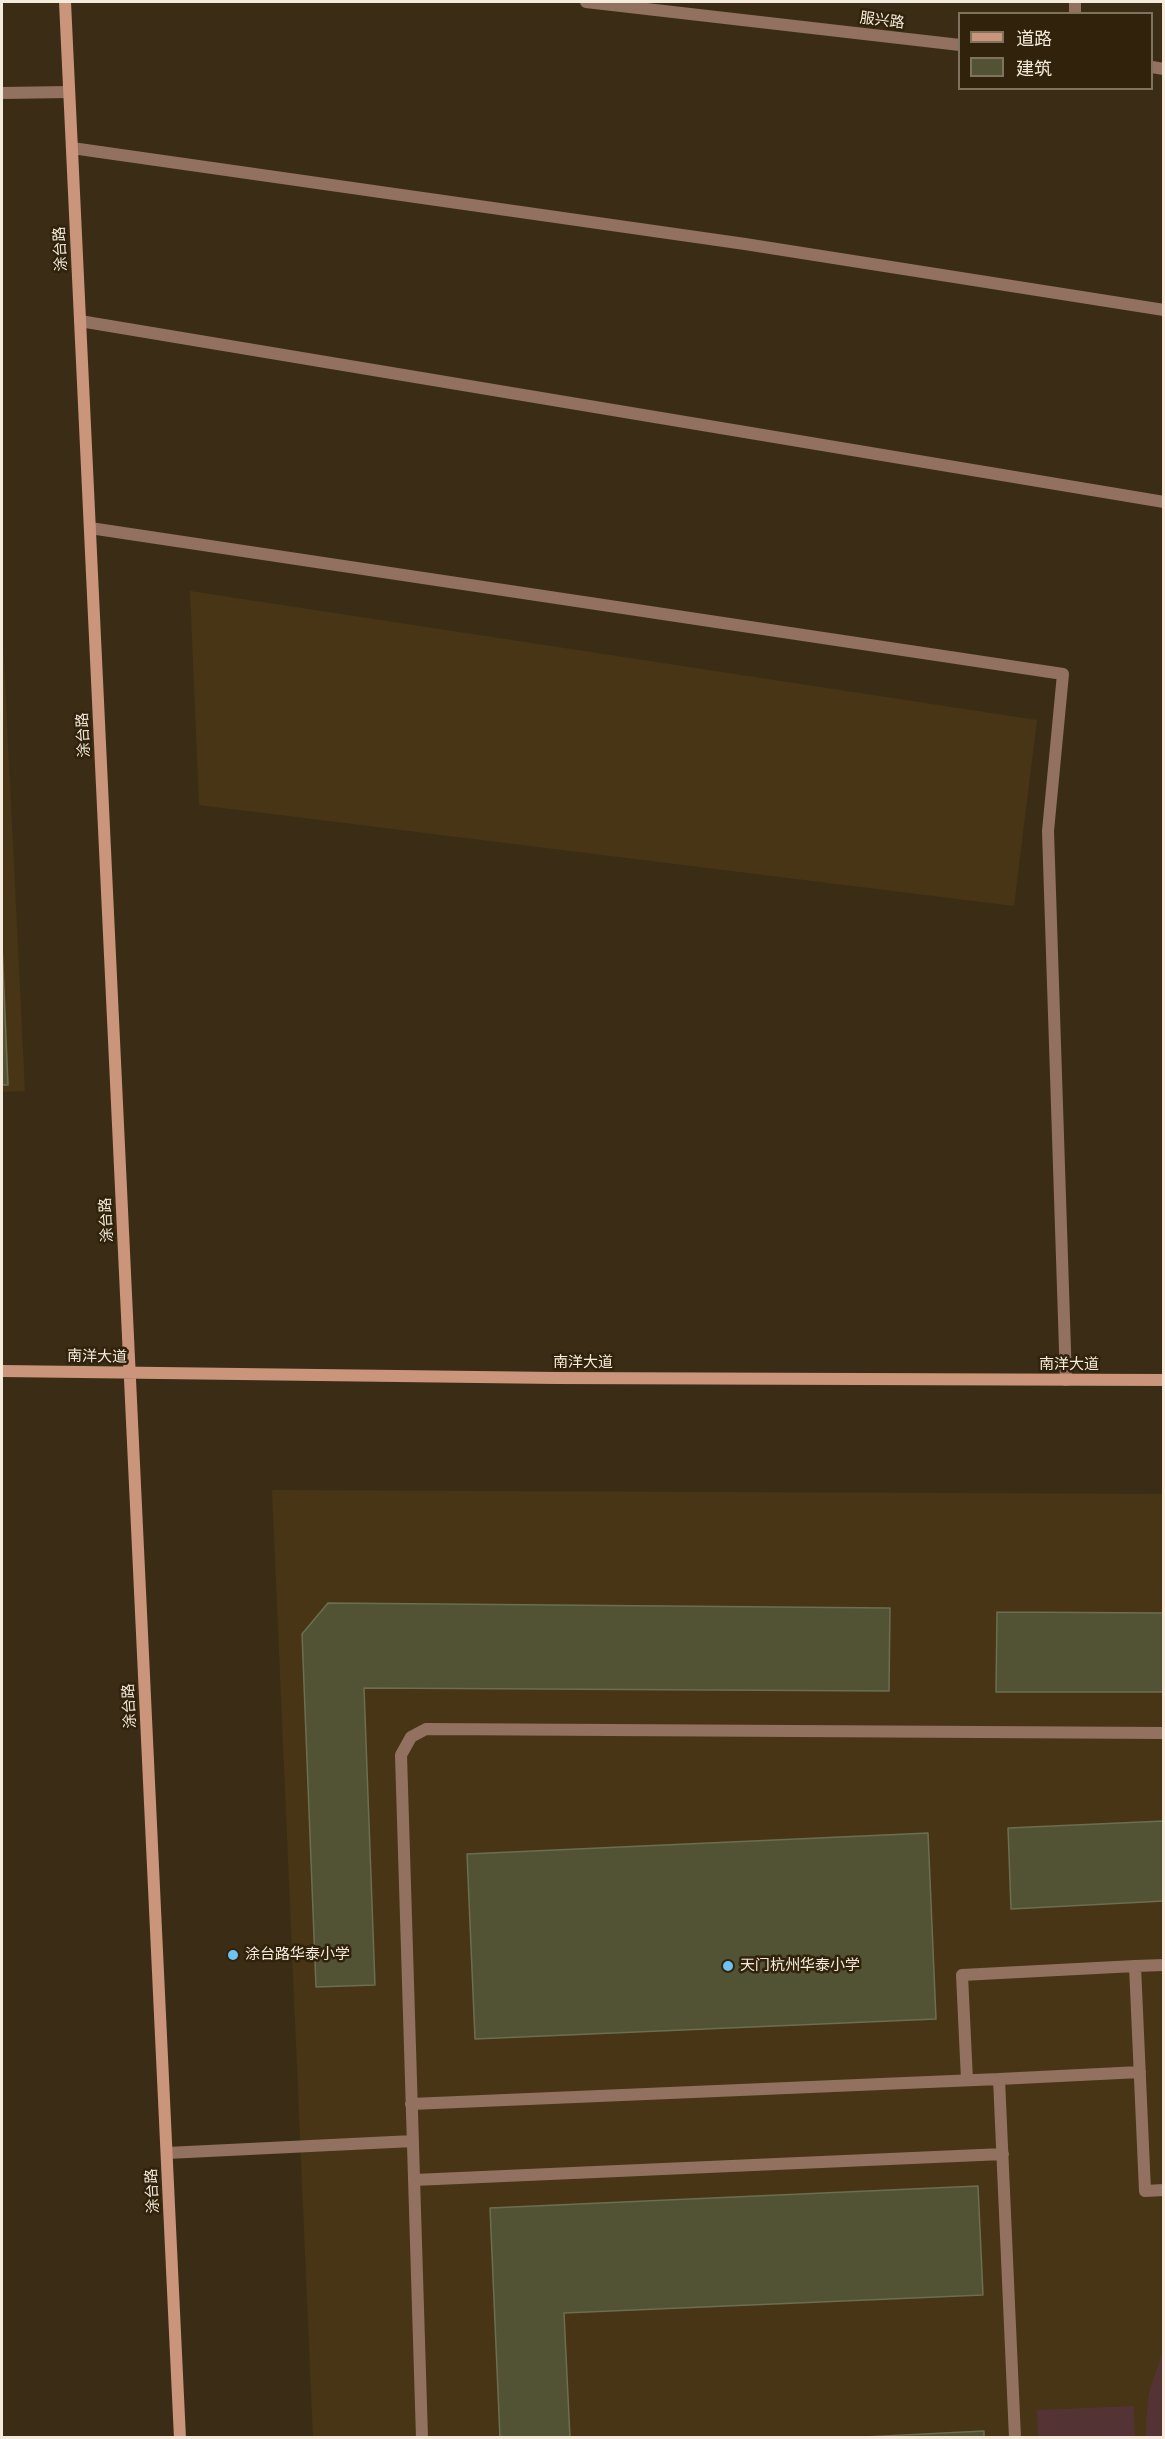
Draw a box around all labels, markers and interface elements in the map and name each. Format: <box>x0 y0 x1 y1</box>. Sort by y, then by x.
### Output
street label: 服兴路 <box>859 9 905 33</box>
legend <box>958 12 1153 90</box>
text: 道路 <box>1016 29 1052 49</box>
text: 建筑 <box>1016 59 1052 79</box>
street label: 涂台路 <box>51 226 71 272</box>
street label: 涂台路 <box>74 712 94 758</box>
street label: 涂台路 <box>97 1197 117 1243</box>
street label: 南洋大道 <box>67 1347 127 1367</box>
street label: 南洋大道 <box>553 1354 613 1372</box>
street label: 南洋大道 <box>1039 1356 1099 1374</box>
street label: 涂台路 <box>120 1683 140 1729</box>
place label: 涂台路华泰小学 <box>245 1946 350 1964</box>
marker: 涂台路华泰小学 <box>226 1948 240 1962</box>
place label: 天门杭州华泰小学 <box>740 1957 860 1975</box>
marker: 天门杭州华泰小学 <box>721 1959 735 1973</box>
street label: 涂台路 <box>143 2168 163 2214</box>

